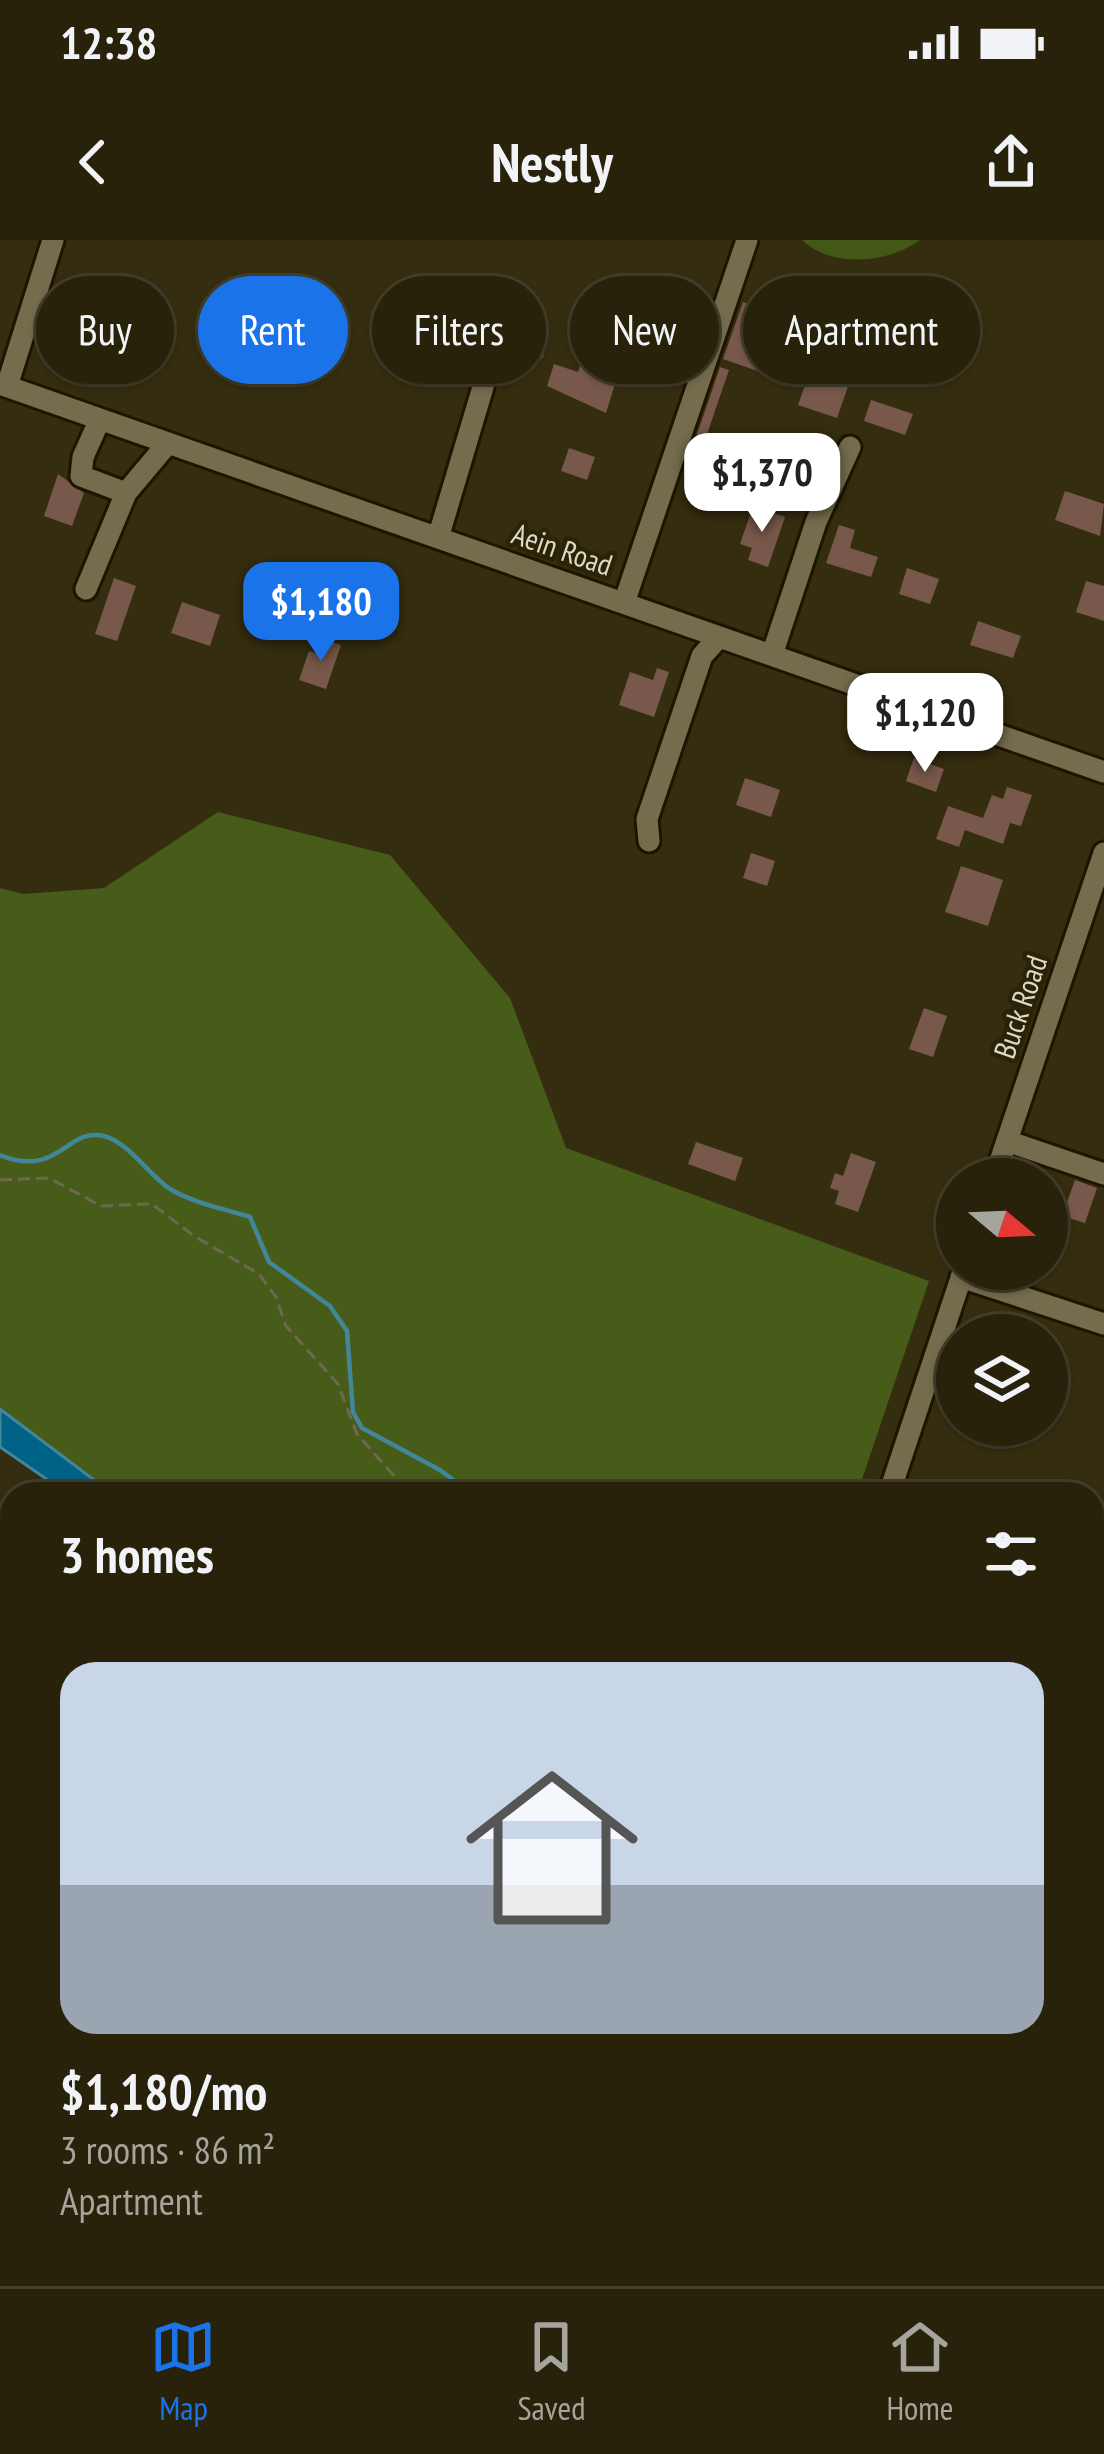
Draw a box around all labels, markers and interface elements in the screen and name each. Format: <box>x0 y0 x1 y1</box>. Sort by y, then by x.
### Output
text: 12:38 <box>60 13 157 71</box>
text: Nestly <box>491 127 613 197</box>
icon: back <box>60 129 126 195</box>
icon: share <box>978 129 1044 195</box>
chip: Buy <box>36 276 174 384</box>
chip: Rent <box>198 276 348 384</box>
chip: Filters <box>372 276 546 384</box>
chip: New <box>570 276 719 384</box>
chip: Apartment <box>743 276 980 384</box>
pin: $1,370 <box>664 433 860 535</box>
text: $1,370 <box>711 446 813 497</box>
street label: Aein Road <box>507 513 618 584</box>
pin: $1,180 <box>223 562 419 664</box>
text: $1,180 <box>270 575 372 626</box>
pin: $1,120 <box>827 673 1023 775</box>
text: $1,120 <box>874 686 976 737</box>
street label: Buck Road <box>984 950 1055 1063</box>
north arrow <box>936 1158 1068 1290</box>
map controls <box>936 1158 1068 1446</box>
button: layers <box>936 1314 1068 1446</box>
text: 3 homes <box>60 1521 214 1587</box>
icon: filters <box>978 1521 1044 1587</box>
icon: home <box>444 1740 660 1956</box>
text: $1,180/mo <box>60 2058 267 2124</box>
text: 3 rooms · 86 m² <box>60 2124 275 2175</box>
text: Apartment <box>60 2175 203 2226</box>
tab: Map <box>150 2314 216 2429</box>
tab: Saved <box>517 2314 585 2429</box>
tab: Home <box>886 2314 953 2429</box>

